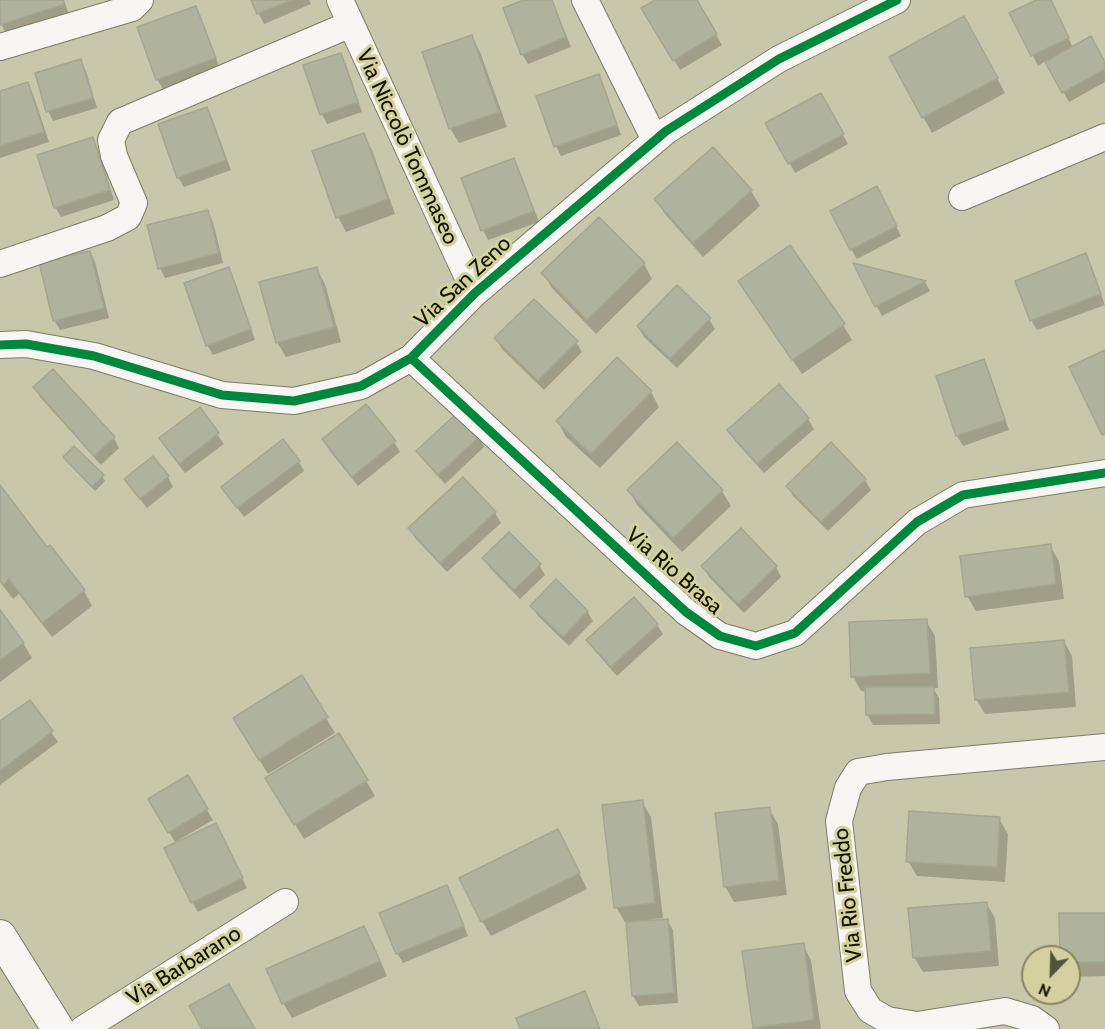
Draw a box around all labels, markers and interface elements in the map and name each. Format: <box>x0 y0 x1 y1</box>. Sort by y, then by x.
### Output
street label: Via Niccolò Tommaseo <box>350 45 464 249</box>
street label: Via San Zeno <box>409 231 517 333</box>
street label: Via Rio Brasa <box>620 522 728 620</box>
street label: Via Rio Freddo <box>828 827 868 963</box>
street label: Via Barbarano <box>122 920 246 1012</box>
north arrow <box>1021 945 1081 1005</box>
text: N <box>1036 979 1053 1001</box>

